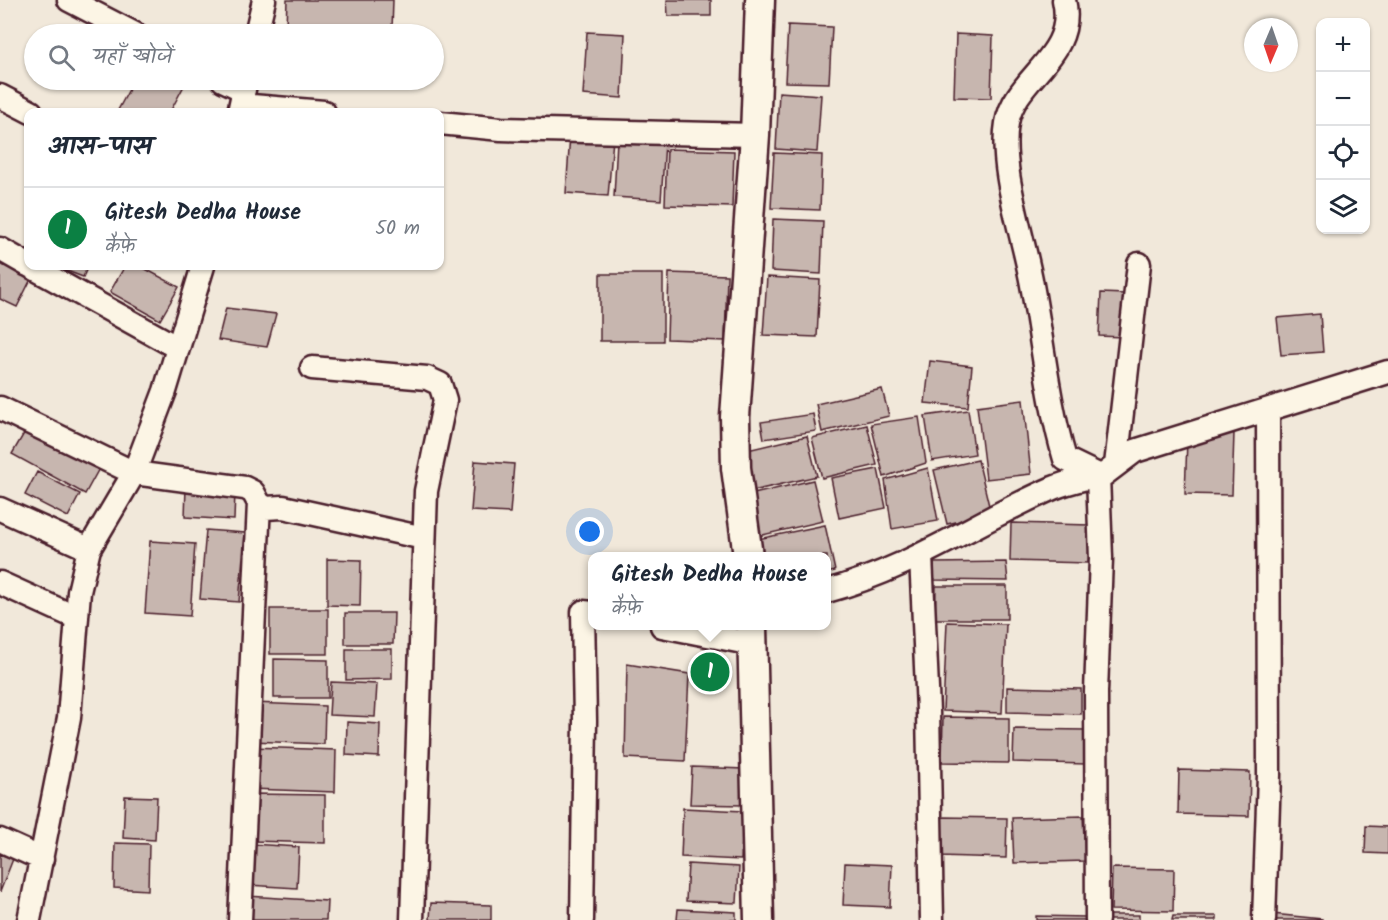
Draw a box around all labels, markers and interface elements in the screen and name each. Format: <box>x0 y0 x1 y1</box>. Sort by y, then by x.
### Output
north arrow <box>1244 18 1298 72</box>
map controls <box>1316 18 1370 234</box>
button: + <box>1316 18 1370 72</box>
search box <box>24 24 444 90</box>
text: यहाँ खोजें <box>93 40 172 75</box>
icon: search <box>45 41 78 74</box>
button: − <box>1316 72 1370 126</box>
text: आस-पास <box>48 126 152 168</box>
button: locate <box>1316 126 1370 180</box>
button: layers <box>1316 180 1370 234</box>
text: Gitesh Dedha House <box>105 196 301 231</box>
text: 1 <box>64 213 71 245</box>
text: 50 m <box>375 213 420 245</box>
text: कैफ़े <box>105 231 135 263</box>
your location <box>575 517 604 546</box>
popup <box>588 552 831 630</box>
text: Gitesh Dedha House <box>611 558 808 593</box>
text: कैफ़े <box>611 593 641 625</box>
pin: 1 <box>690 650 730 694</box>

